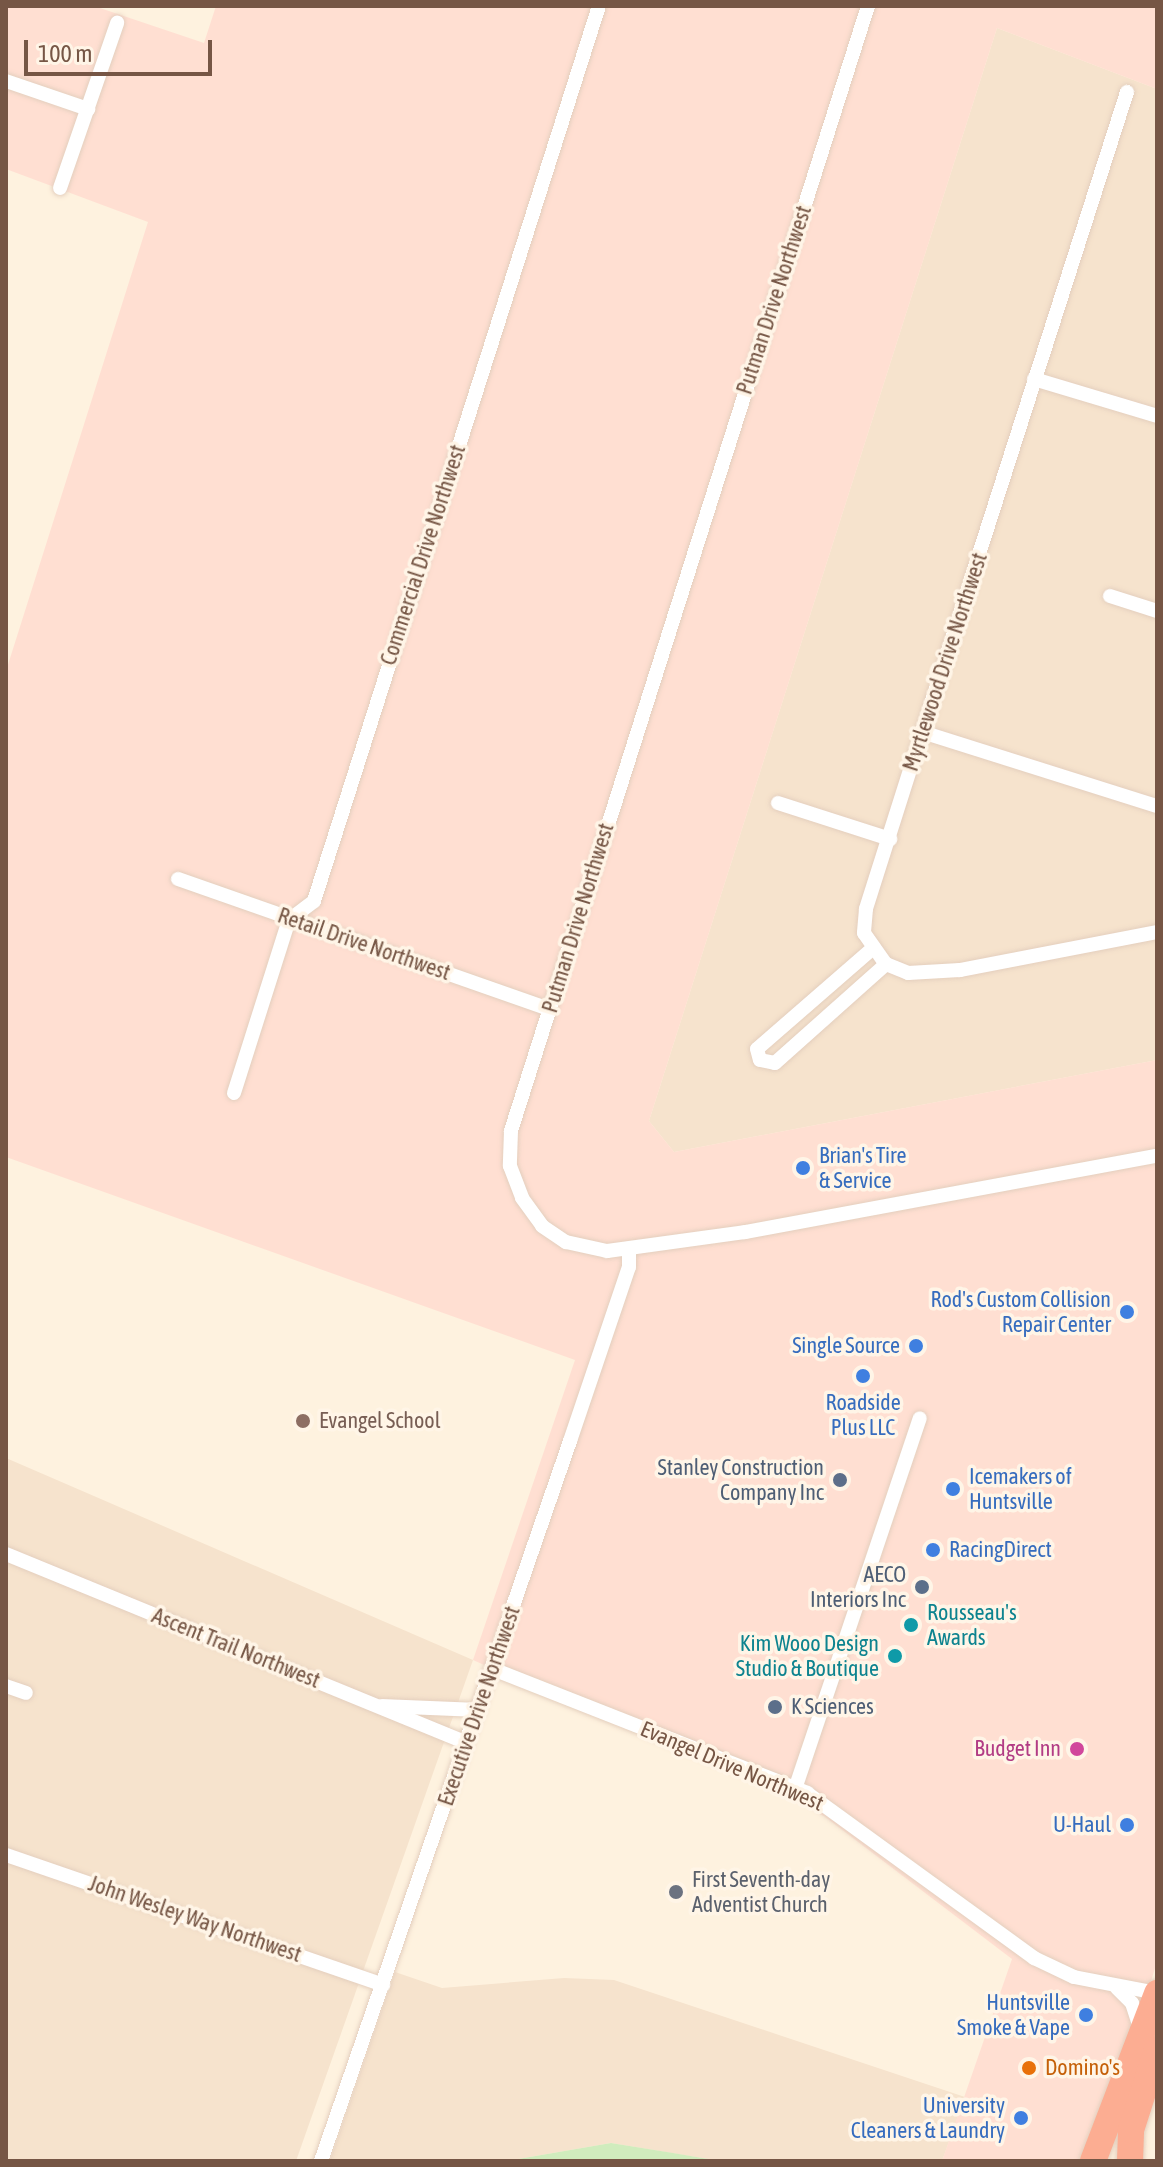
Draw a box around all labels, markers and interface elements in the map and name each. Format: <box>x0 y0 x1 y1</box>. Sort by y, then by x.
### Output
scale bar <box>28 24 216 74</box>
text: 100 m <box>38 40 92 67</box>
street label: Putman Drive Northwest <box>731 202 817 398</box>
street label: Commercial Drive Northwest <box>375 442 471 668</box>
street label: Myrtlewood Drive Northwest <box>897 549 993 775</box>
street label: Putman Drive Northwest <box>537 820 619 1016</box>
street label: Retail Drive Northwest <box>274 902 454 986</box>
place label: Brian's Tire & Service <box>819 1142 907 1194</box>
marker: Brian's Tire & Service <box>794 1159 812 1177</box>
place label: Rod's Custom Collision Repair Center <box>930 1286 1111 1338</box>
marker: Rod's Custom Collision Repair Center <box>1118 1303 1136 1321</box>
place label: Single Source <box>792 1333 900 1359</box>
marker: Single Source <box>907 1337 925 1355</box>
marker: Roadside Plus LLC <box>854 1367 872 1385</box>
place label: Roadside Plus LLC <box>825 1389 901 1440</box>
place label: Evangel School <box>319 1408 441 1434</box>
marker: Evangel School <box>294 1412 312 1430</box>
place label: Stanley Construction Company Inc <box>657 1454 824 1506</box>
place label: Icemakers of Huntsville <box>969 1463 1072 1514</box>
marker: Stanley Construction Company Inc <box>831 1471 849 1489</box>
marker: Icemakers of Huntsville <box>944 1480 962 1498</box>
place label: RacingDirect <box>949 1537 1052 1563</box>
marker: RacingDirect <box>924 1541 942 1559</box>
place label: AECO Interiors Inc <box>810 1561 906 1612</box>
marker: AECO Interiors Inc <box>913 1578 931 1596</box>
place label: Rousseau's Awards <box>927 1599 1017 1650</box>
street label: Ascent Trail Northwest <box>148 1602 324 1694</box>
street label: Executive Drive Northwest <box>432 1603 526 1809</box>
marker: Rousseau's Awards <box>902 1616 920 1634</box>
place label: Kim Wooo Design Studio & Boutique <box>736 1630 879 1682</box>
marker: Kim Wooo Design Studio & Boutique <box>886 1647 904 1665</box>
place label: K Sciences <box>791 1694 874 1720</box>
marker: K Sciences <box>766 1698 784 1716</box>
street label: Evangel Drive Northwest <box>637 1716 827 1816</box>
place label: Budget Inn <box>974 1736 1061 1762</box>
marker: Budget Inn <box>1068 1740 1086 1758</box>
place label: U-Haul <box>1053 1812 1111 1838</box>
marker: U-Haul <box>1118 1816 1136 1834</box>
place label: First Seventh-day Adventist Church <box>692 1866 830 1918</box>
street label: John Wesley Way Northwest <box>85 1870 305 1968</box>
marker: First Seventh-day Adventist Church <box>667 1883 685 1901</box>
place label: Huntsville Smoke & Vape <box>957 1989 1070 2040</box>
marker: Huntsville Smoke & Vape <box>1077 2006 1095 2024</box>
place label: Domino's <box>1045 2055 1120 2081</box>
marker: Domino's <box>1020 2059 1038 2077</box>
place label: University Cleaners & Laundry <box>851 2092 1005 2144</box>
marker: University Cleaners & Laundry <box>1012 2109 1030 2127</box>

